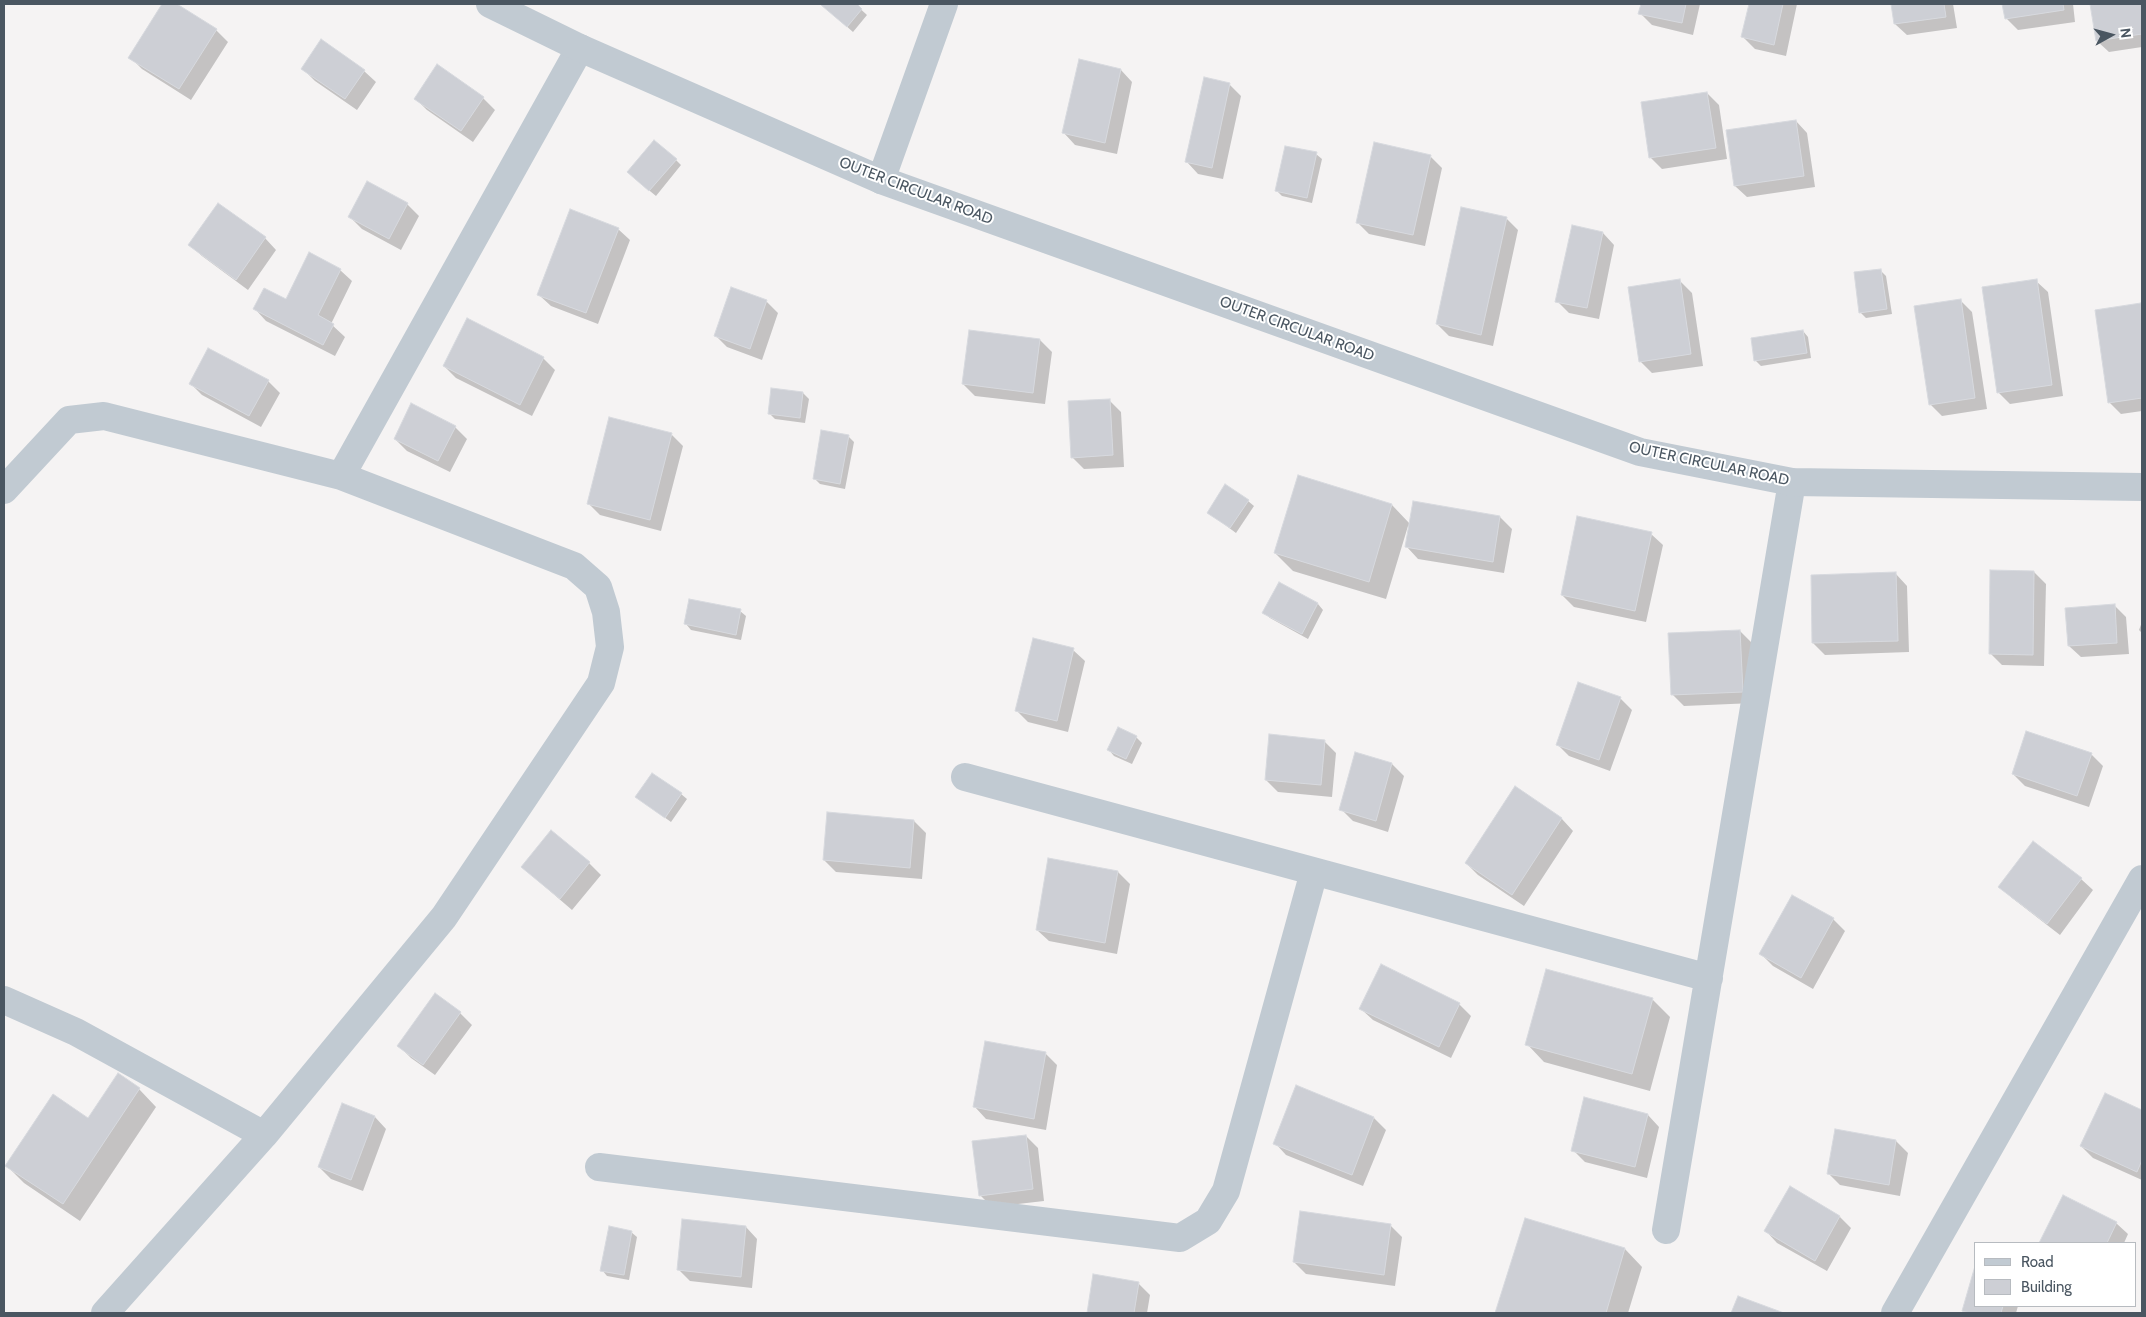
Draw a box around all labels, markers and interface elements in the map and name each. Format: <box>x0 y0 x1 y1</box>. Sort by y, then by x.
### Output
north arrow <box>2086 10 2136 60</box>
text: N <box>2116 27 2135 39</box>
street label: OUTER CIRCULAR ROAD <box>837 153 995 229</box>
street label: OUTER CIRCULAR ROAD <box>1217 293 1377 365</box>
street label: OUTER CIRCULAR ROAD <box>1627 438 1791 490</box>
legend <box>1974 1242 2136 1307</box>
text: Road <box>2021 1253 2054 1271</box>
text: Building <box>2021 1278 2072 1296</box>

